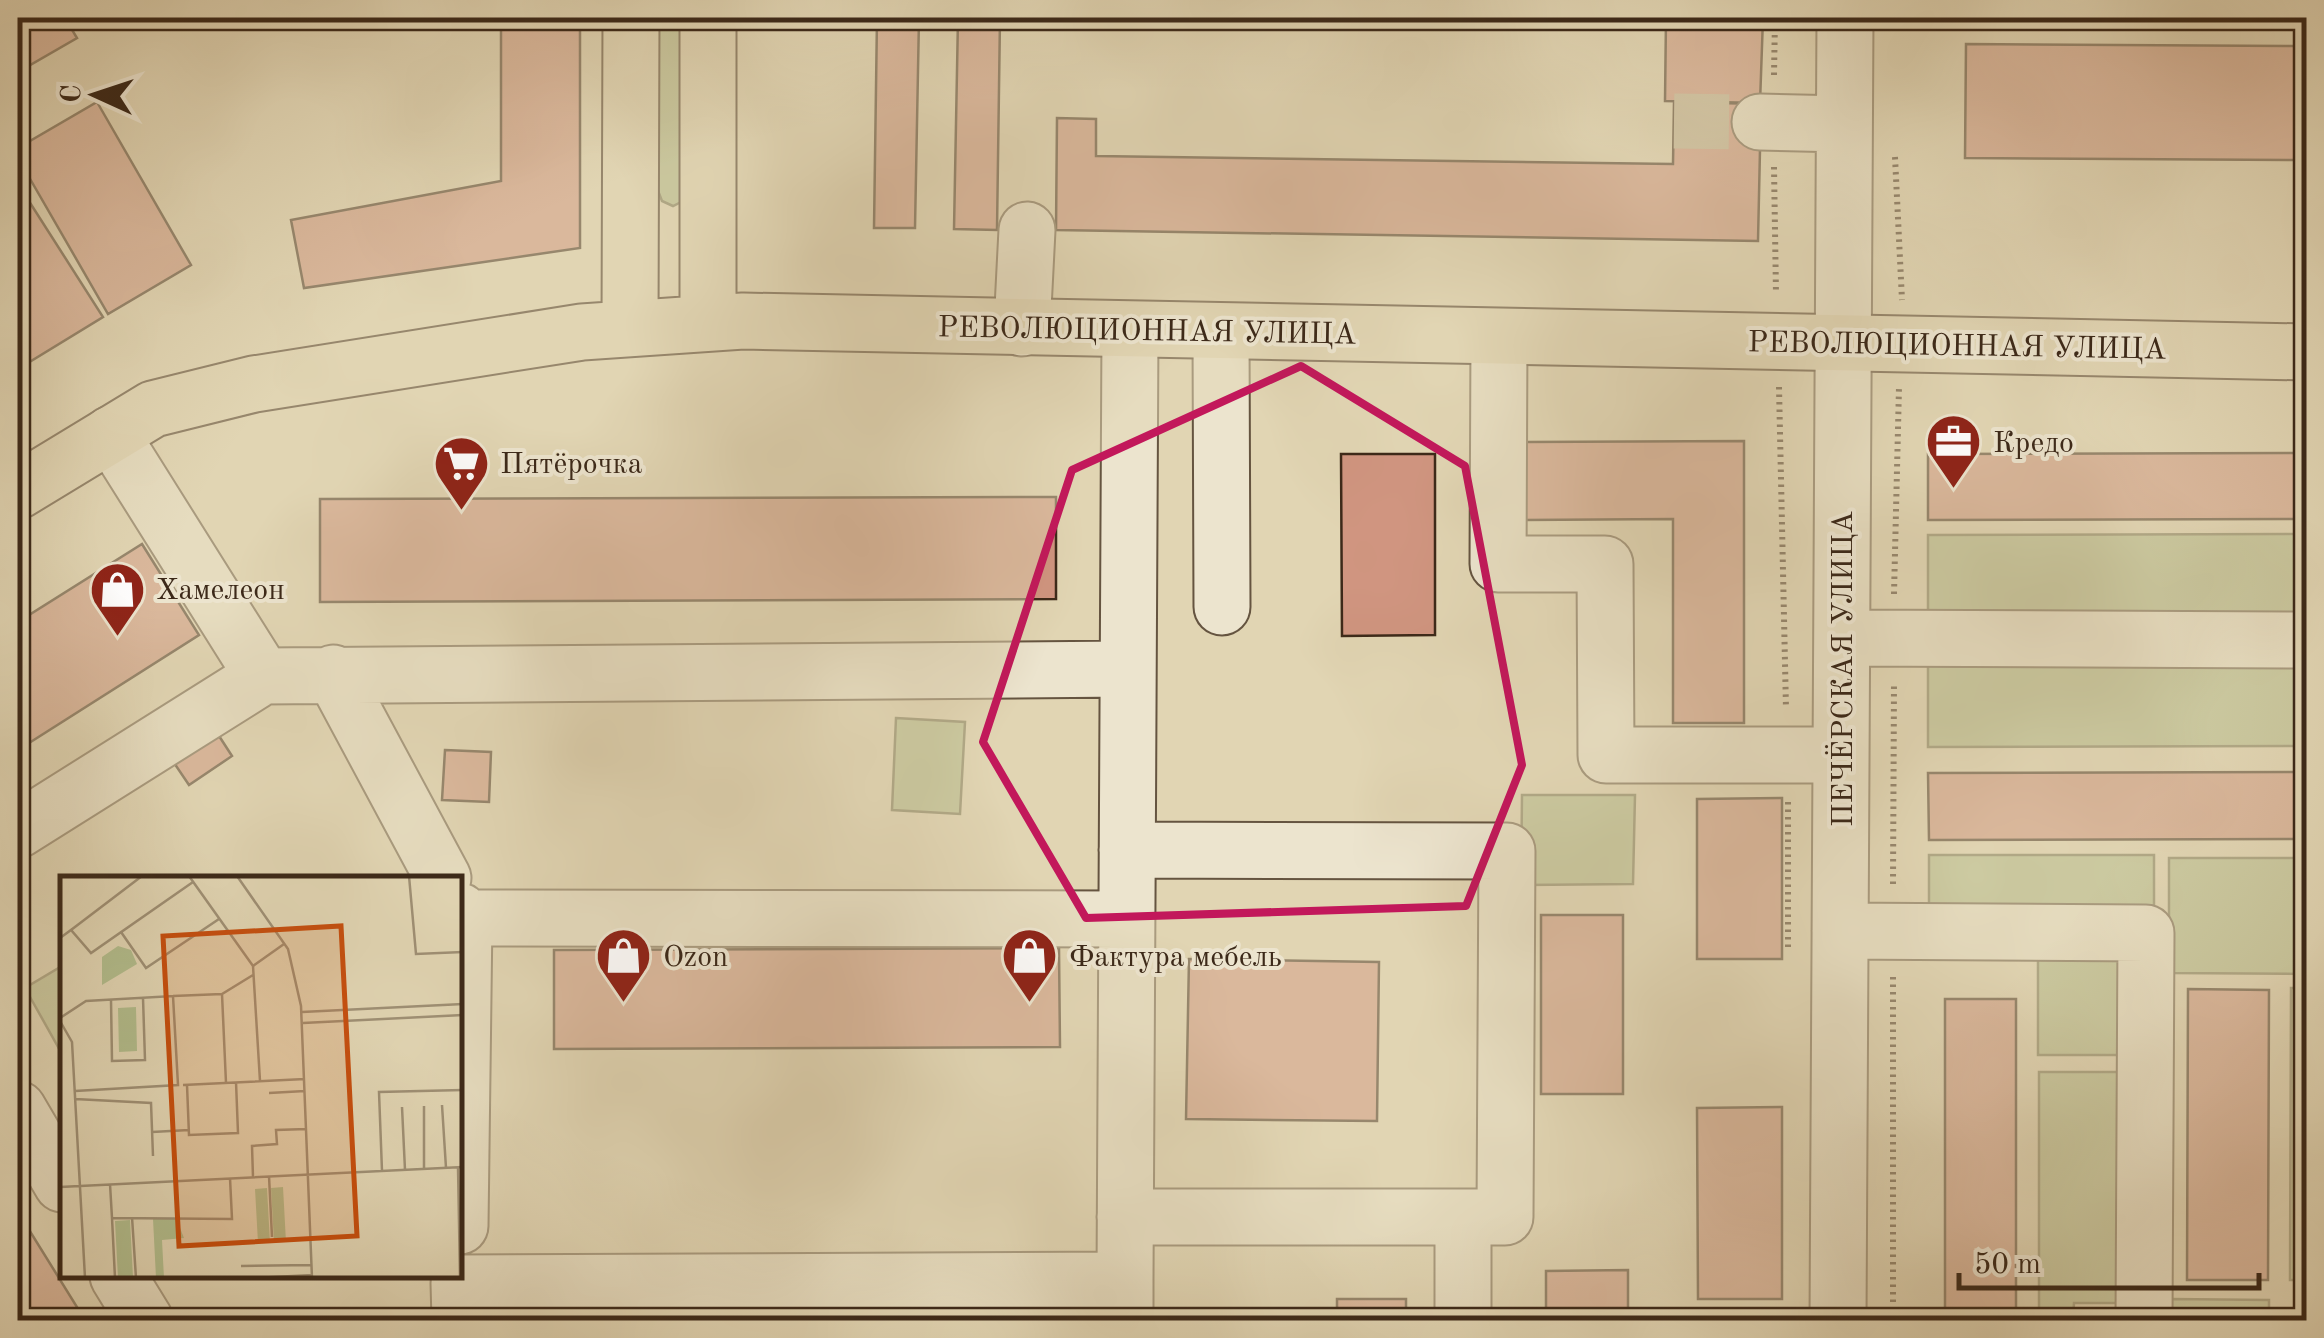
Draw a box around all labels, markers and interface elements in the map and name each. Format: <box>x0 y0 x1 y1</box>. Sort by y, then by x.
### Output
north arrow <box>45 45 145 145</box>
text: С <box>58 84 87 104</box>
street label: РЕВОЛЮЦИОННАЯ УЛИЦА <box>937 313 1357 351</box>
street label: РЕВОЛЮЦИОННАЯ УЛИЦА <box>1747 328 2167 366</box>
office icon: Кредо <box>1924 412 1984 491</box>
place label: Кредо <box>1993 429 2074 459</box>
supermarket icon: Пятёрочка <box>431 433 491 512</box>
place label: Пятёрочка <box>500 450 643 480</box>
street label: ПЕЧЁРСКАЯ УЛИЦА <box>1825 511 1859 827</box>
shop icon: Хамелеон <box>87 559 147 638</box>
place label: Хамелеон <box>156 576 285 606</box>
inset map <box>60 876 462 1278</box>
shop icon: Ozon <box>594 926 654 1005</box>
shop icon: Фактура мебель <box>1000 926 1060 1005</box>
place label: Ozon <box>663 943 728 973</box>
place label: Фактура мебель <box>1069 943 1282 973</box>
scale bar <box>1959 1228 2259 1290</box>
text: 50 m <box>1974 1250 2041 1280</box>

